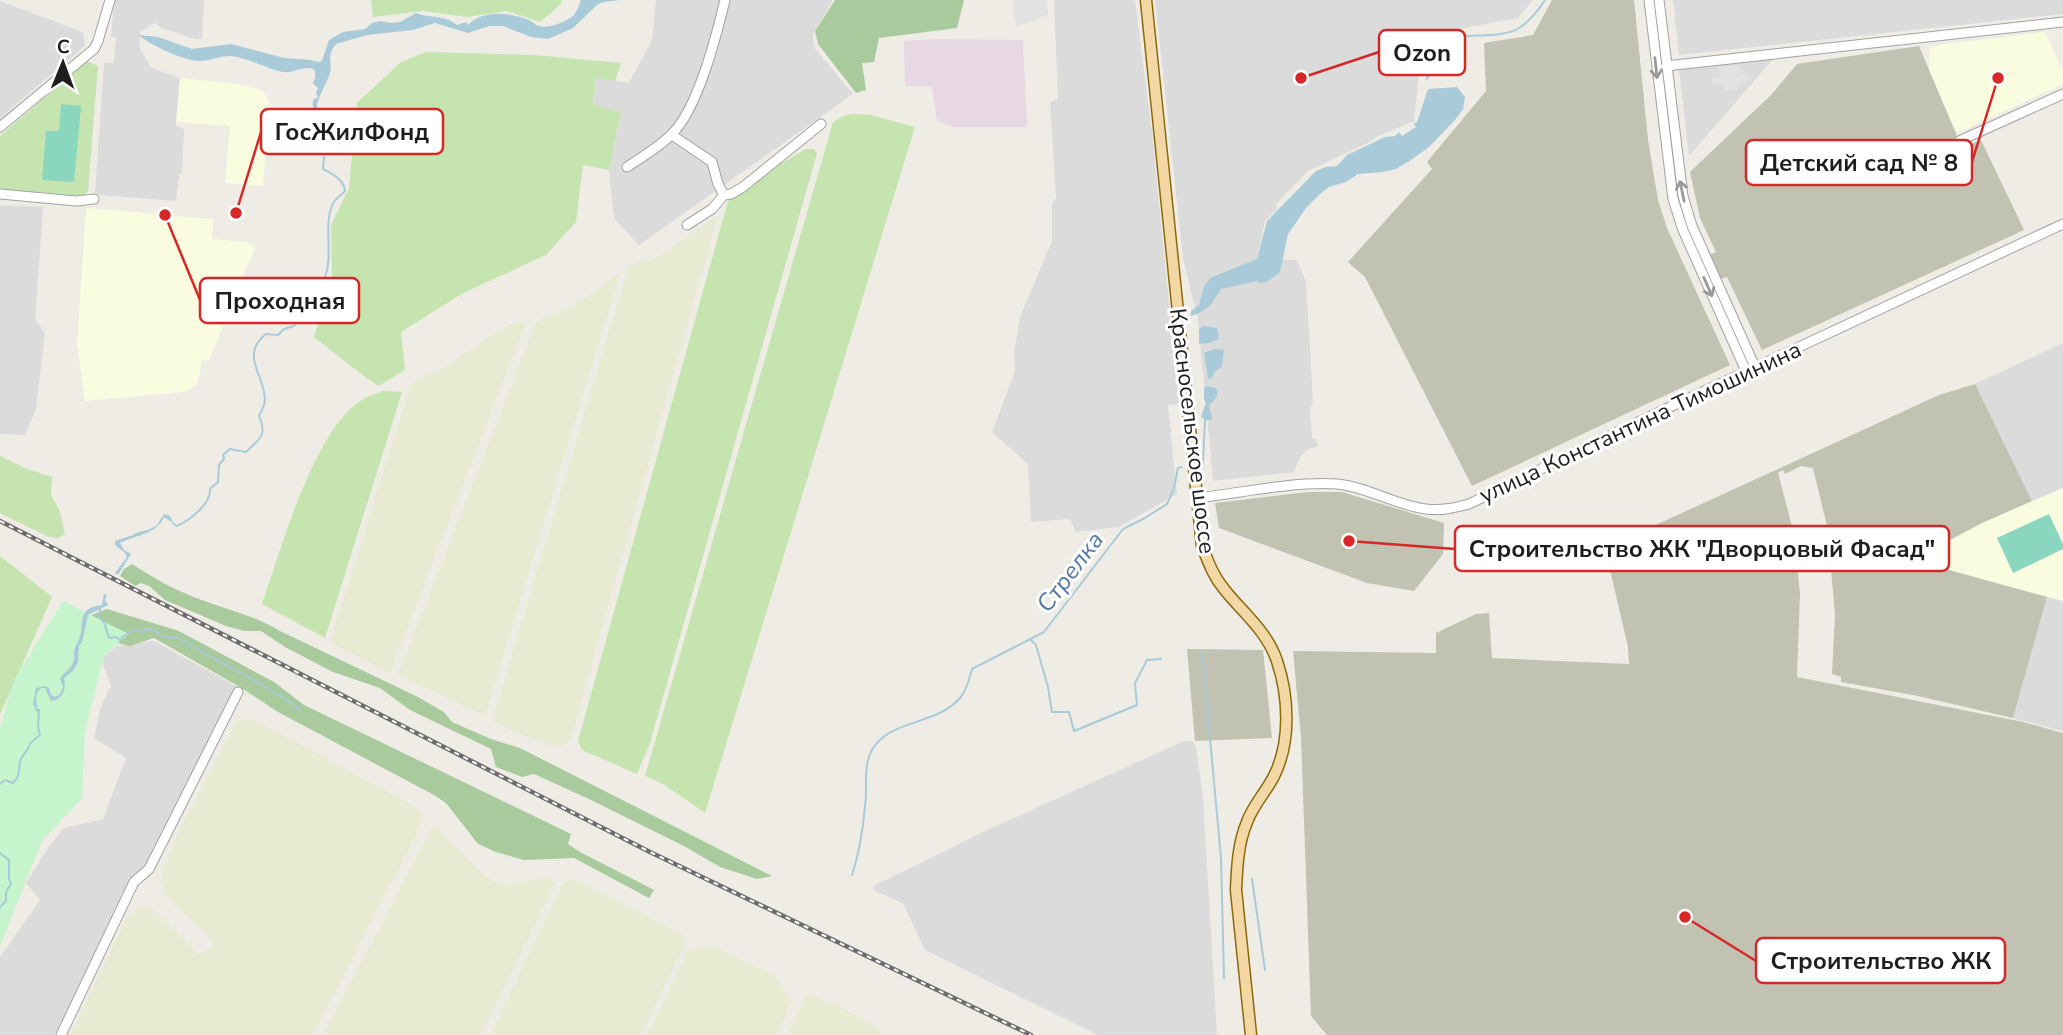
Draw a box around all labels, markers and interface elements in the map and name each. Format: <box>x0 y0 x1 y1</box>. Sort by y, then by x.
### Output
north arrow <box>28 28 98 98</box>
callout: Ozon <box>1379 30 1465 75</box>
text: С <box>57 34 70 60</box>
text: Ozon <box>1393 37 1451 69</box>
one-way arrow <box>1650 56 1663 79</box>
callout: ГосЖилФонд <box>261 109 443 154</box>
text: ГосЖилФонд <box>275 116 429 148</box>
callout: Детский сад № 8 <box>1746 140 1972 185</box>
text: Детский сад № 8 <box>1760 147 1958 179</box>
one-way arrow <box>1675 180 1689 203</box>
one-way arrow <box>1702 276 1715 298</box>
callout: Проходная <box>200 278 359 323</box>
text: Проходная <box>215 285 345 317</box>
street label: Красносельское шоссе <box>1162 307 1223 556</box>
street label: улица Константина Тимошинина <box>1474 334 1806 511</box>
water label: Стрелка <box>1029 525 1111 619</box>
callout: Строительство ЖК "Дворцовый Фасад" <box>1455 526 1949 571</box>
text: Строительство ЖК "Дворцовый Фасад" <box>1469 533 1935 565</box>
callout: Строительство ЖК <box>1756 938 2005 983</box>
text: Строительство ЖК <box>1770 945 1992 977</box>

